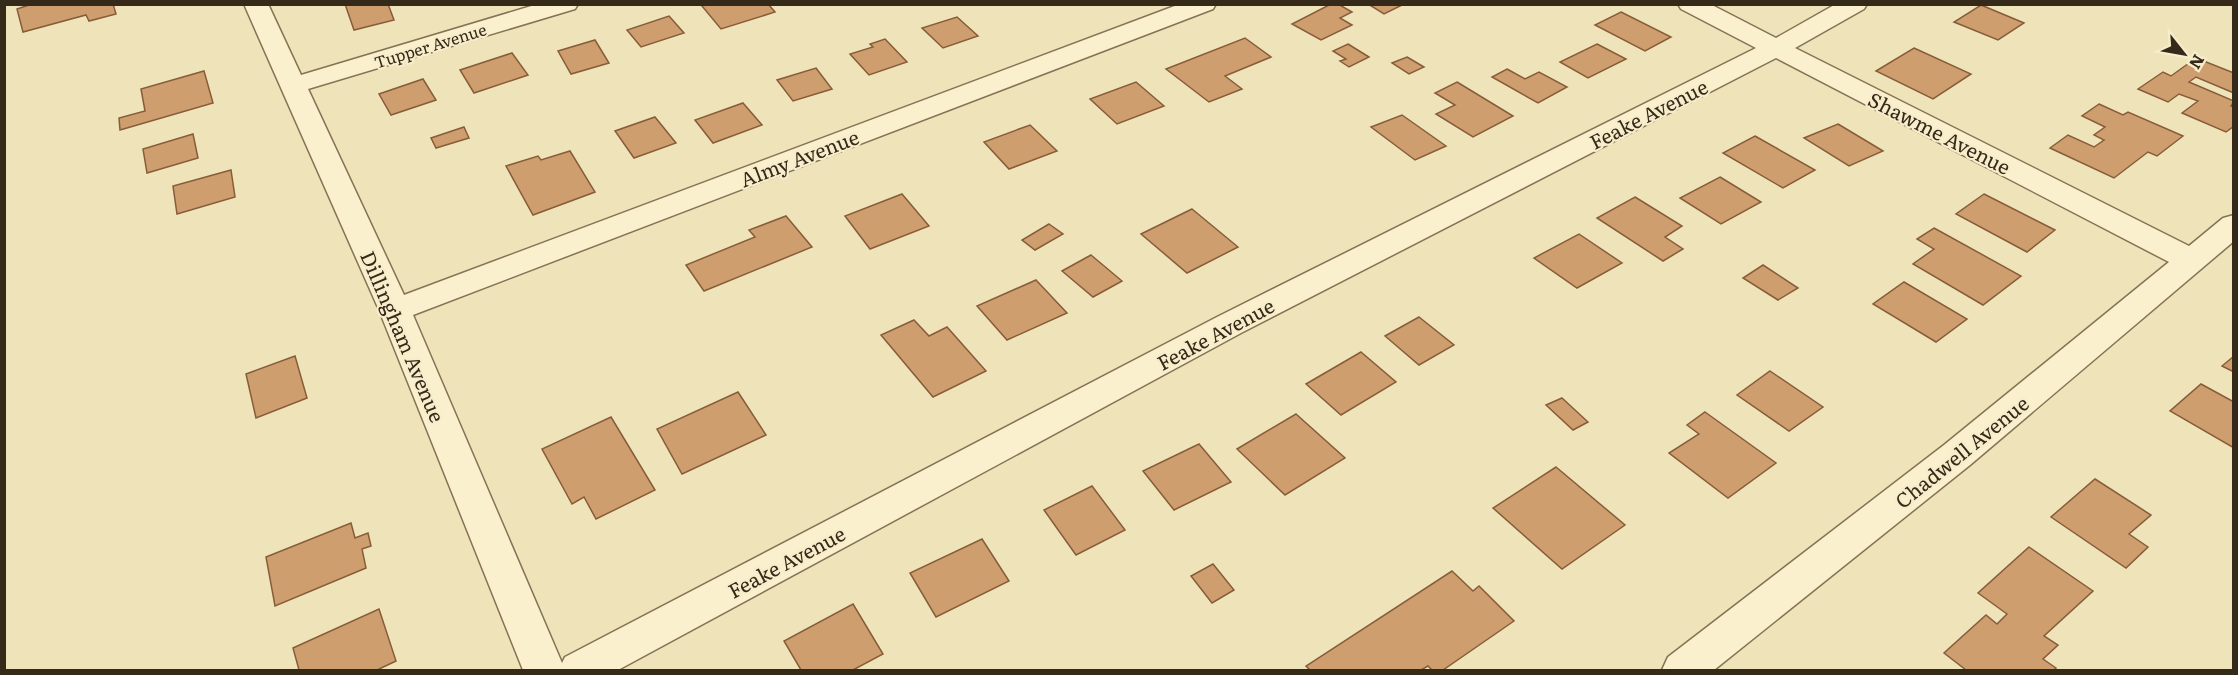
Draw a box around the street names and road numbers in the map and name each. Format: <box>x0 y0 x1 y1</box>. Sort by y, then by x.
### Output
street label: Tupper Avenue <box>371 17 489 73</box>
street label: Feake Avenue <box>1584 70 1712 156</box>
street label: Shawme Avenue <box>1864 83 2016 181</box>
street label: Almy Avenue <box>735 121 863 193</box>
street label: Dillingham Avenue <box>354 246 454 426</box>
street label: Feake Avenue <box>1151 289 1279 377</box>
street label: Chadwell Avenue <box>1888 388 2034 514</box>
street label: Feake Avenue <box>722 517 850 605</box>

